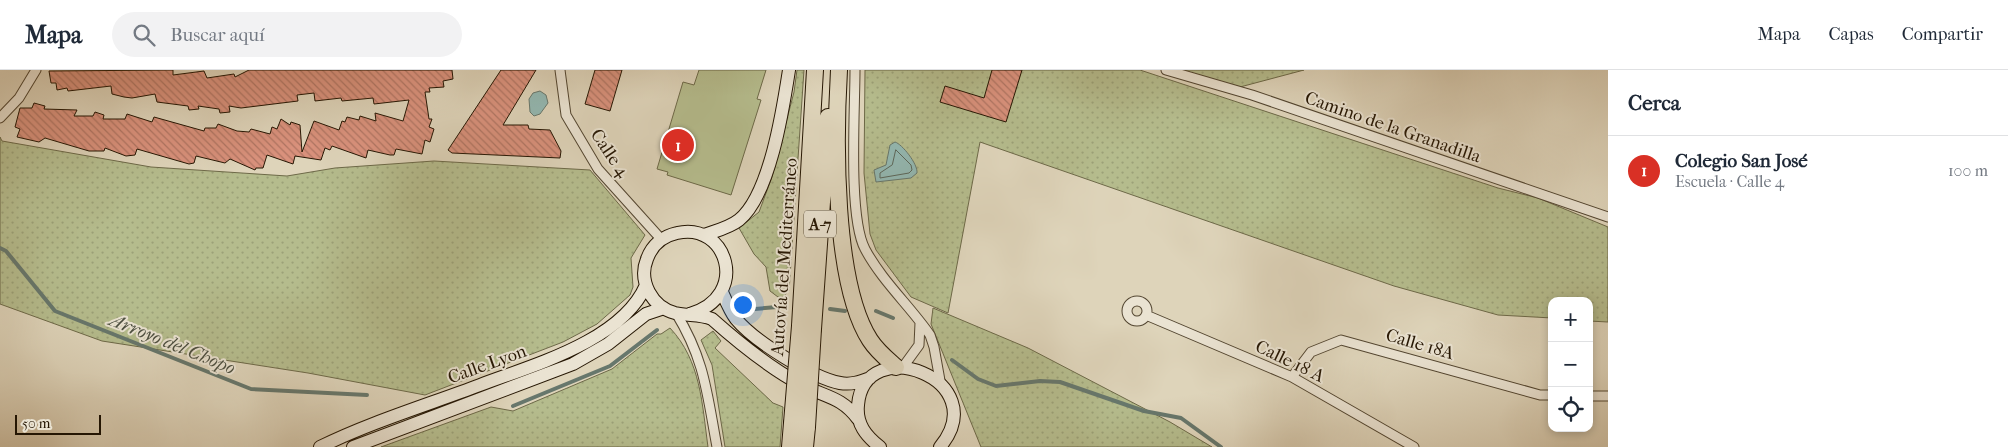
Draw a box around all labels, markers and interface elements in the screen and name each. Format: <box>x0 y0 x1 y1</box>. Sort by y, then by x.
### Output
search box <box>112 12 462 57</box>
text: Mapa <box>25 21 82 49</box>
icon: search <box>130 21 158 49</box>
text: Buscar aquí <box>170 24 265 46</box>
text: Mapa <box>1758 24 1800 45</box>
text: Capas <box>1828 24 1874 45</box>
text: Compartir <box>1902 24 1983 45</box>
street label: Camino de la Granadilla <box>1302 87 1484 168</box>
text: Cerca <box>1628 91 1680 115</box>
street label: Calle 4 <box>586 125 633 182</box>
pin: 1 <box>662 126 694 164</box>
text: Colegio San José <box>1675 150 1808 172</box>
street label: Autovía del Mediterráneo <box>767 157 802 358</box>
text: 1 <box>1641 161 1647 180</box>
text: 100 m <box>1948 161 1988 180</box>
text: Escuela · Calle 4 <box>1675 172 1784 191</box>
road number: A-7 <box>804 210 836 238</box>
your location <box>730 292 756 318</box>
map controls <box>1548 297 1593 432</box>
button: + <box>1548 297 1593 342</box>
water label: Arroyo del Chopo <box>105 308 239 379</box>
street label: Calle 18A <box>1383 325 1457 364</box>
street label: Calle 18 A <box>1252 336 1328 387</box>
street label: Calle Lyon <box>445 340 530 388</box>
button: − <box>1548 342 1593 387</box>
button: locate <box>1548 387 1593 432</box>
scale bar <box>15 412 101 435</box>
text: 50 m <box>22 415 50 432</box>

